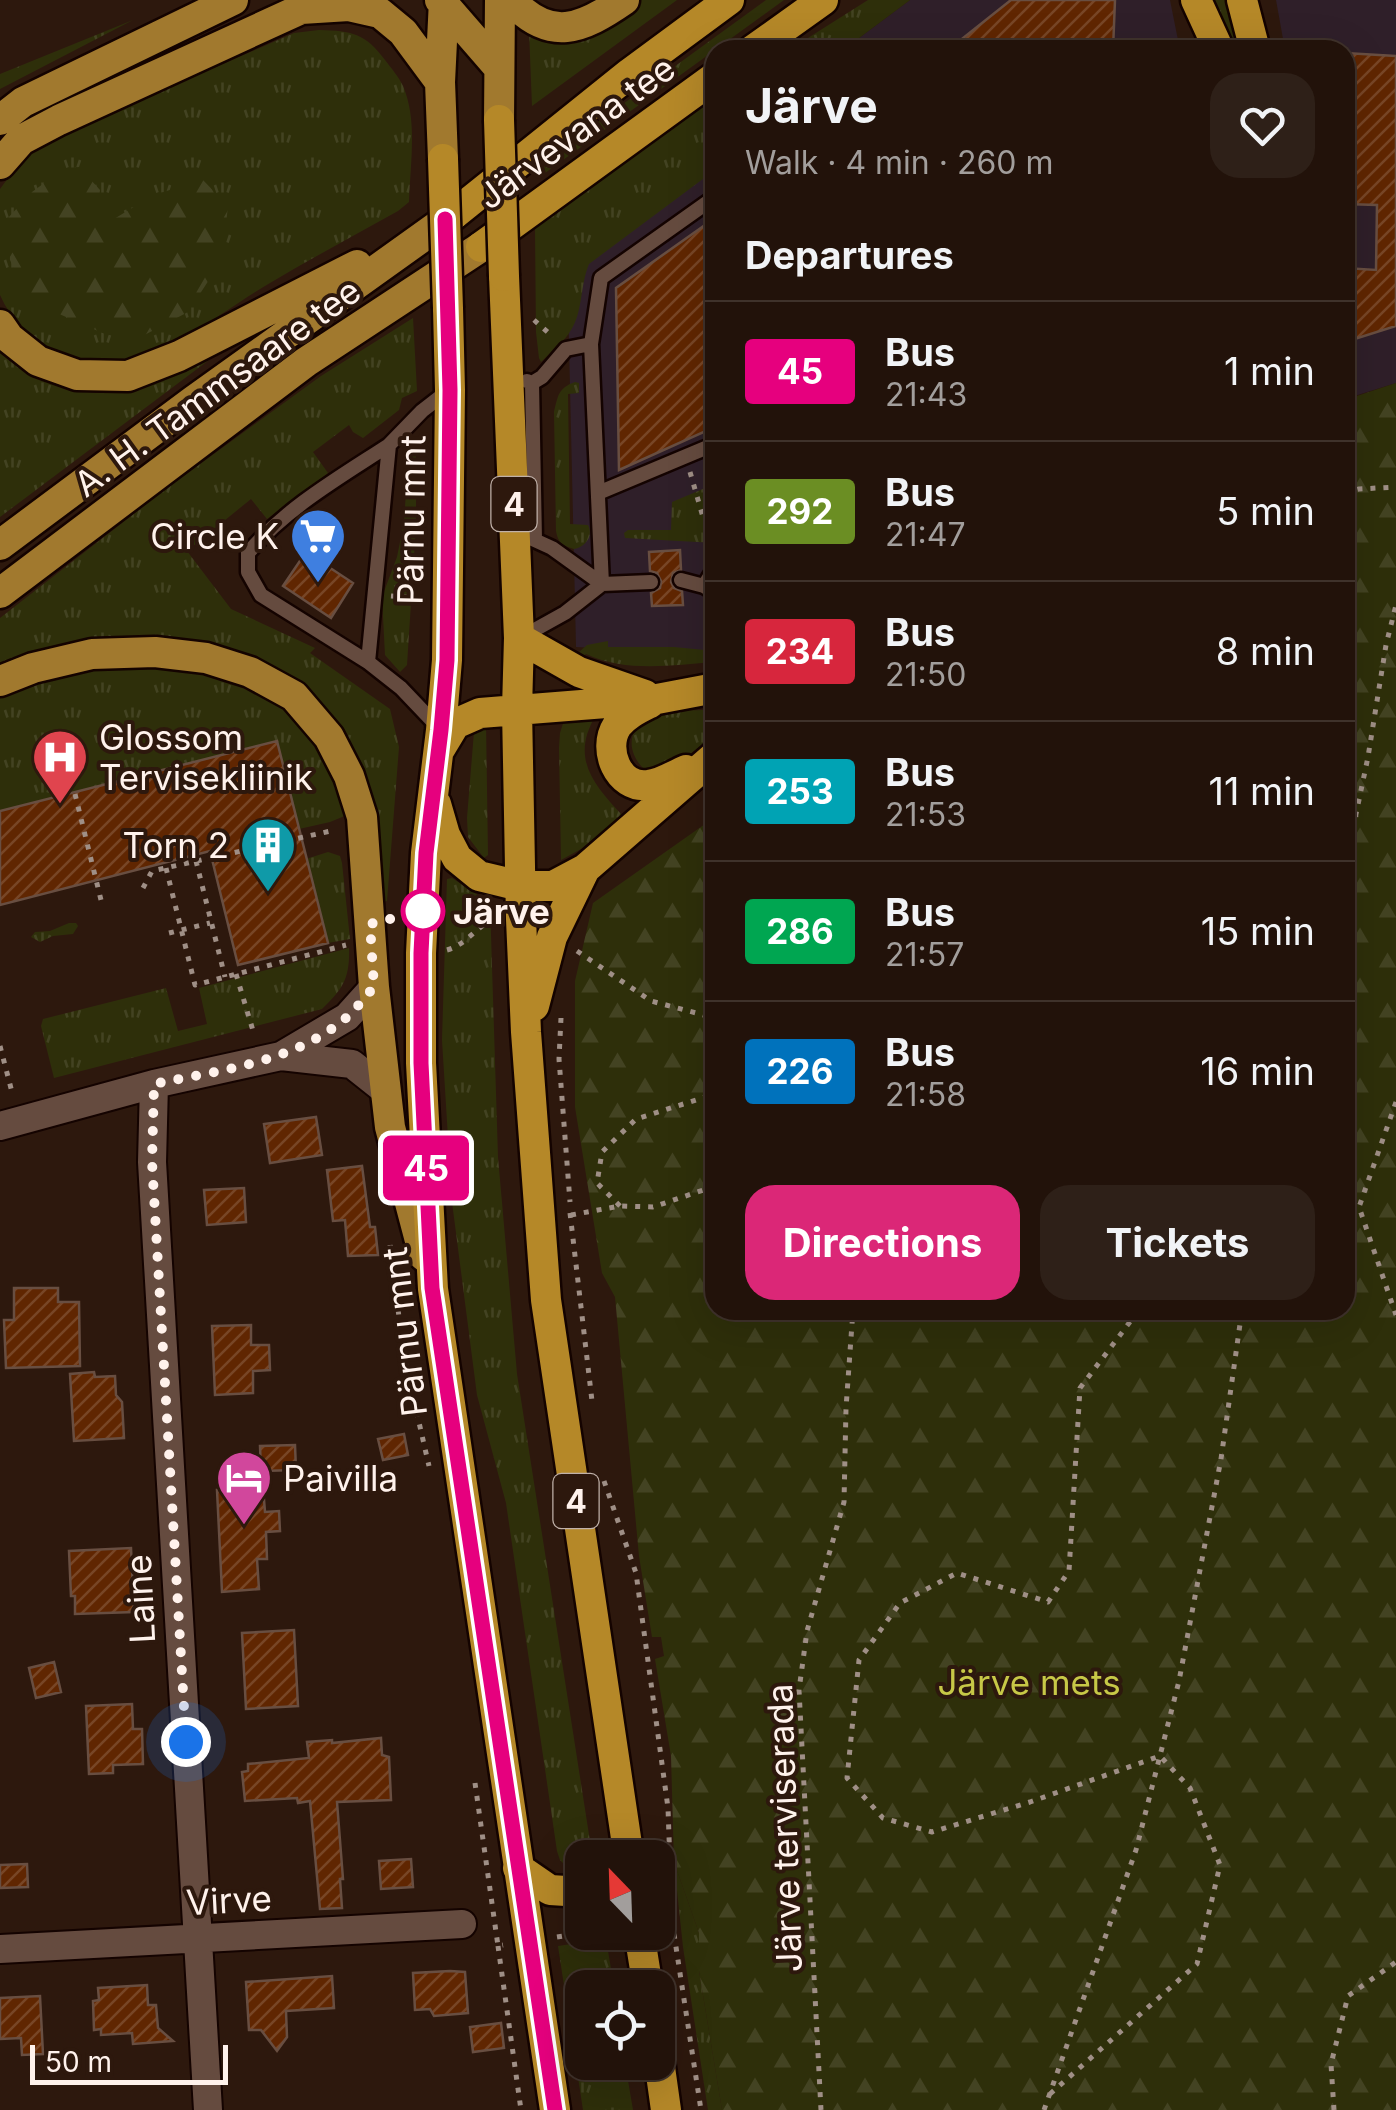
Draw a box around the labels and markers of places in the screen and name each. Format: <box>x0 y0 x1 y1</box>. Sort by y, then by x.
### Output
supermarket icon: Circle K <box>288 506 348 585</box>
place label: Circle K <box>150 515 279 557</box>
place label: Glossom Tervisekliinik <box>99 716 313 798</box>
hospital icon: Glossom Tervisekliinik <box>30 727 90 806</box>
building icon: Torn 2 <box>238 815 298 894</box>
place label: Torn 2 <box>123 824 229 866</box>
marker: Järve <box>402 890 444 932</box>
place label: Järve <box>453 890 550 932</box>
hotel icon: Paivilla <box>214 1448 274 1527</box>
place label: Paivilla <box>283 1457 398 1499</box>

